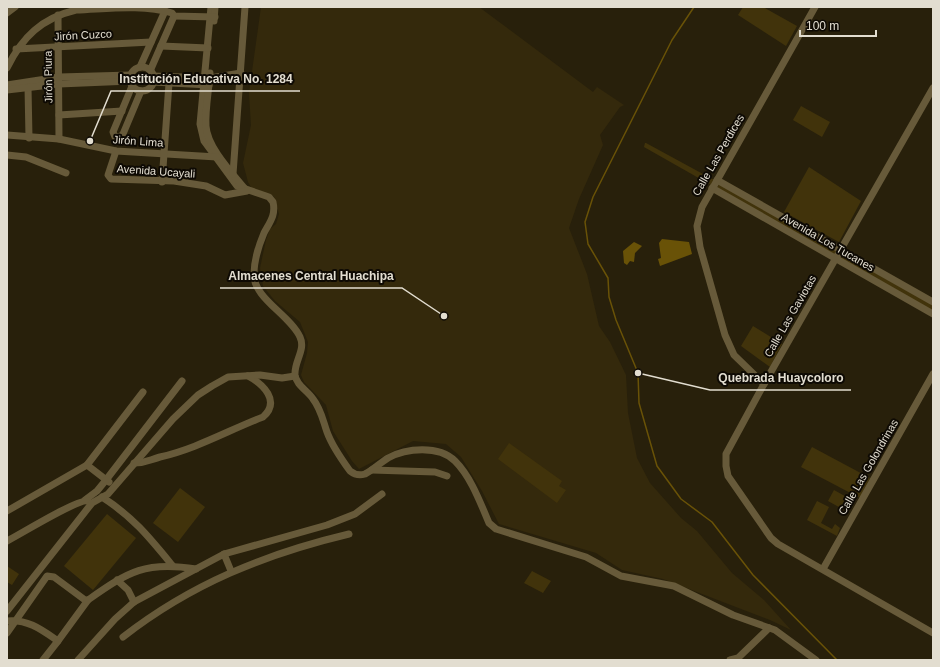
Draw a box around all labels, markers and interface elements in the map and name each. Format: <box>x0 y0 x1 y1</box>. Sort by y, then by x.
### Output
scale bar <box>800 12 876 38</box>
text: 100 m <box>806 19 839 33</box>
street label: Jirón Cuzco <box>54 27 112 43</box>
street label: Jirón Piura <box>42 50 54 103</box>
callout: Institución Educativa No. 1284 <box>111 67 300 91</box>
text: Institución Educativa No. 1284 <box>119 72 293 86</box>
street label: Calle Las Perdices <box>690 112 746 198</box>
street label: Jirón Lima <box>112 133 165 149</box>
street label: Avenida Ucayali <box>116 162 196 180</box>
street label: Avenida Los Tucanes <box>780 211 877 274</box>
callout: Almacenes Central Huachipa <box>220 264 402 288</box>
text: Almacenes Central Huachipa <box>228 269 394 283</box>
street label: Calle Las Gaviotas <box>762 273 819 359</box>
callout: Quebrada Huaycoloro <box>710 366 851 390</box>
text: Quebrada Huaycoloro <box>718 371 844 385</box>
street label: Calle Las Golondrinas <box>836 417 901 517</box>

